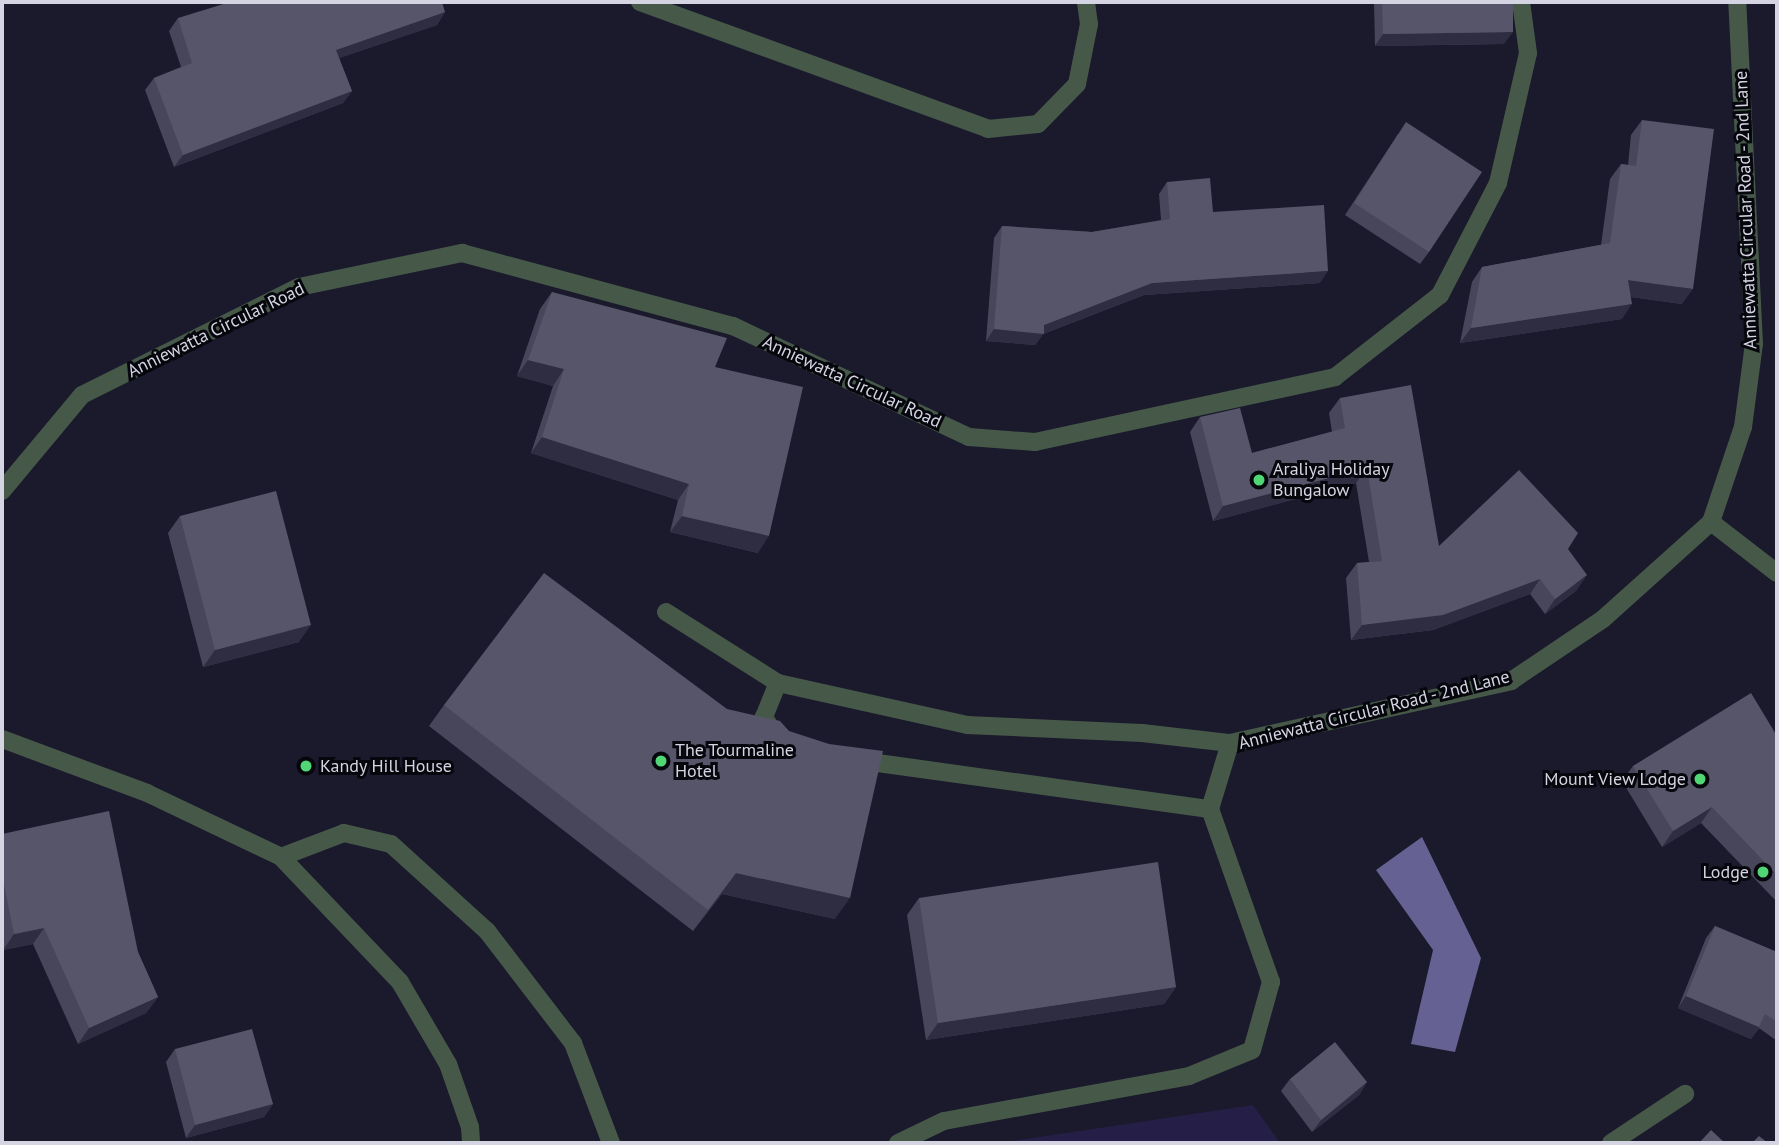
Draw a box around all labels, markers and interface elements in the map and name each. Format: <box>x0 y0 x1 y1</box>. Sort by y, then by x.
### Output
street label: Anniewatta Circular Road - 2nd Lane <box>1730 69 1762 351</box>
street label: Anniewatta Circular Road <box>124 278 308 382</box>
street label: Anniewatta Circular Road <box>759 331 945 433</box>
place label: Araliya Holiday Bungalow <box>1273 459 1390 502</box>
marker: Araliya Holiday Bungalow <box>1251 472 1267 488</box>
street label: Anniewatta Circular Road - 2nd Lane <box>1235 665 1513 755</box>
place label: The Tourmaline Hotel <box>675 740 795 782</box>
marker: The Tourmaline Hotel <box>653 753 669 769</box>
place label: Kandy Hill House <box>320 755 453 777</box>
marker: Kandy Hill House <box>298 758 314 774</box>
place label: Mount View Lodge <box>1543 768 1686 790</box>
marker: Mount View Lodge <box>1692 771 1708 787</box>
place label: Lodge <box>1703 861 1749 883</box>
marker: Lodge <box>1755 864 1771 880</box>

